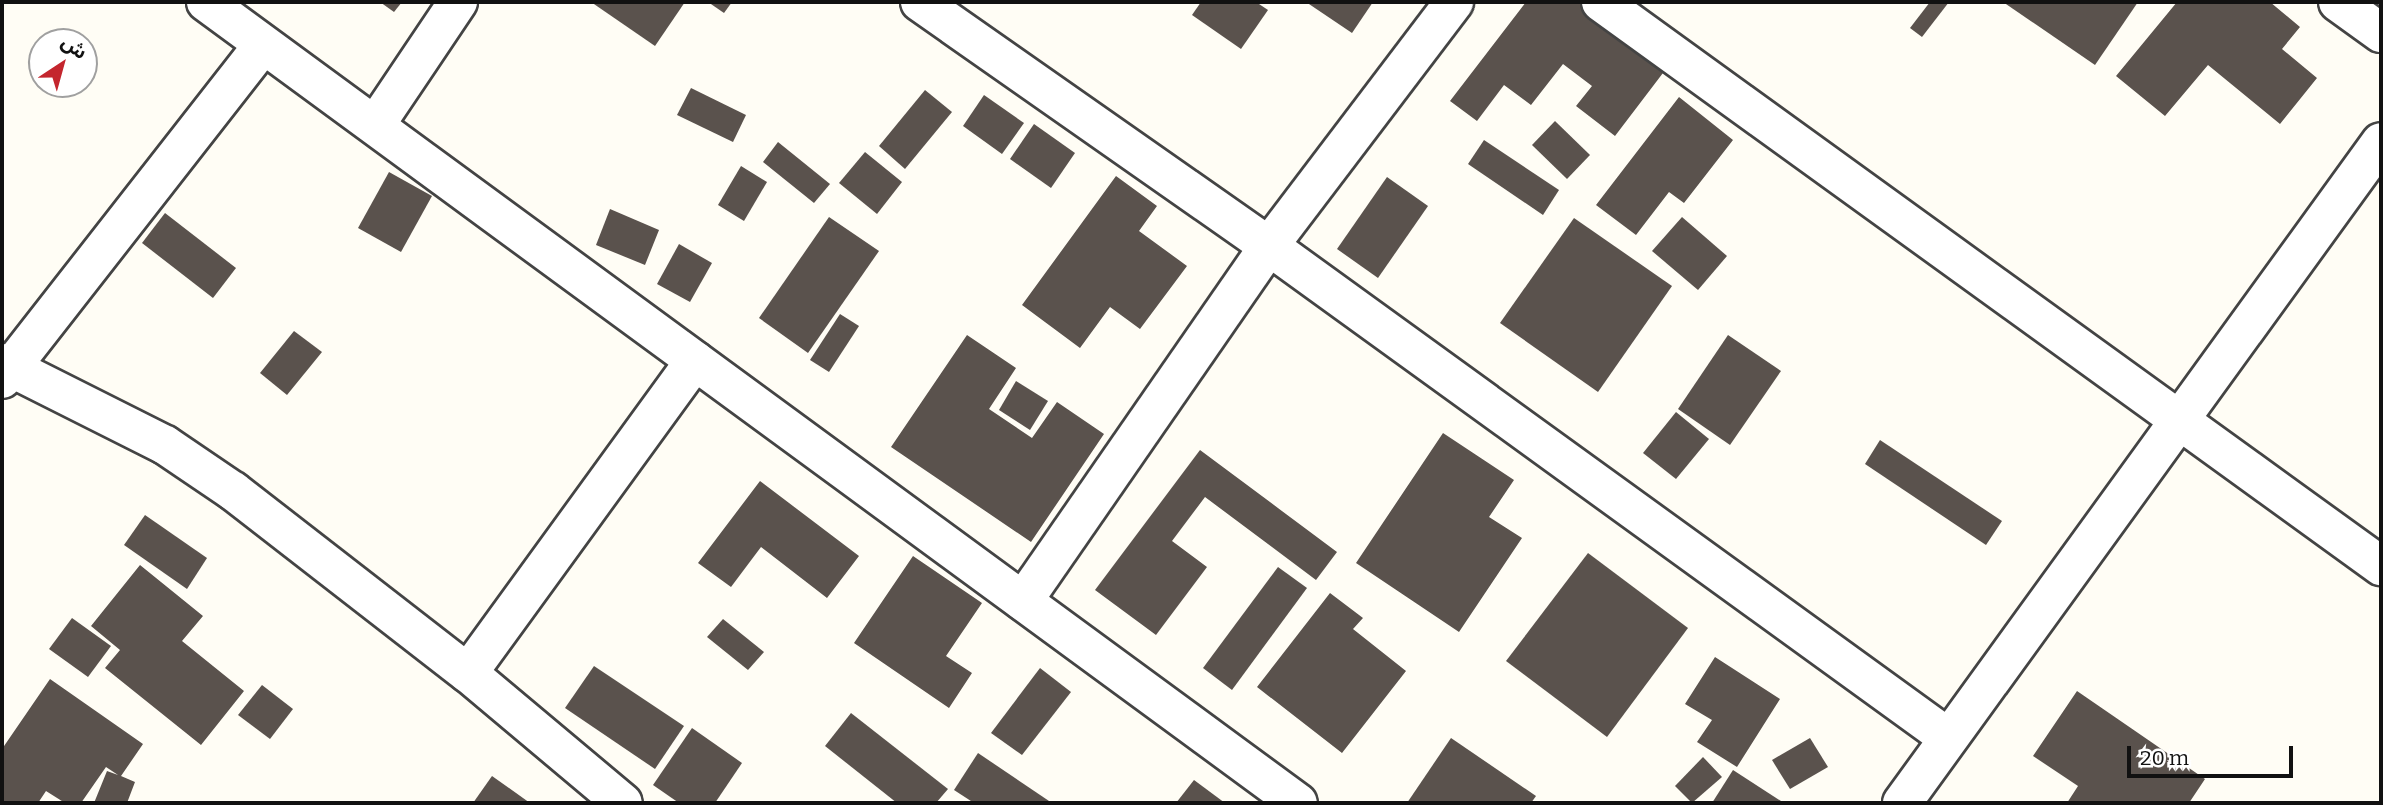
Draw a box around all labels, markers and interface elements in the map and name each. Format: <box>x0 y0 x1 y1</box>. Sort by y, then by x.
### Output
north arrow <box>28 28 98 98</box>
text: ش <box>57 30 92 64</box>
scale bar <box>2131 732 2297 776</box>
text: 20 m <box>2140 745 2189 771</box>

